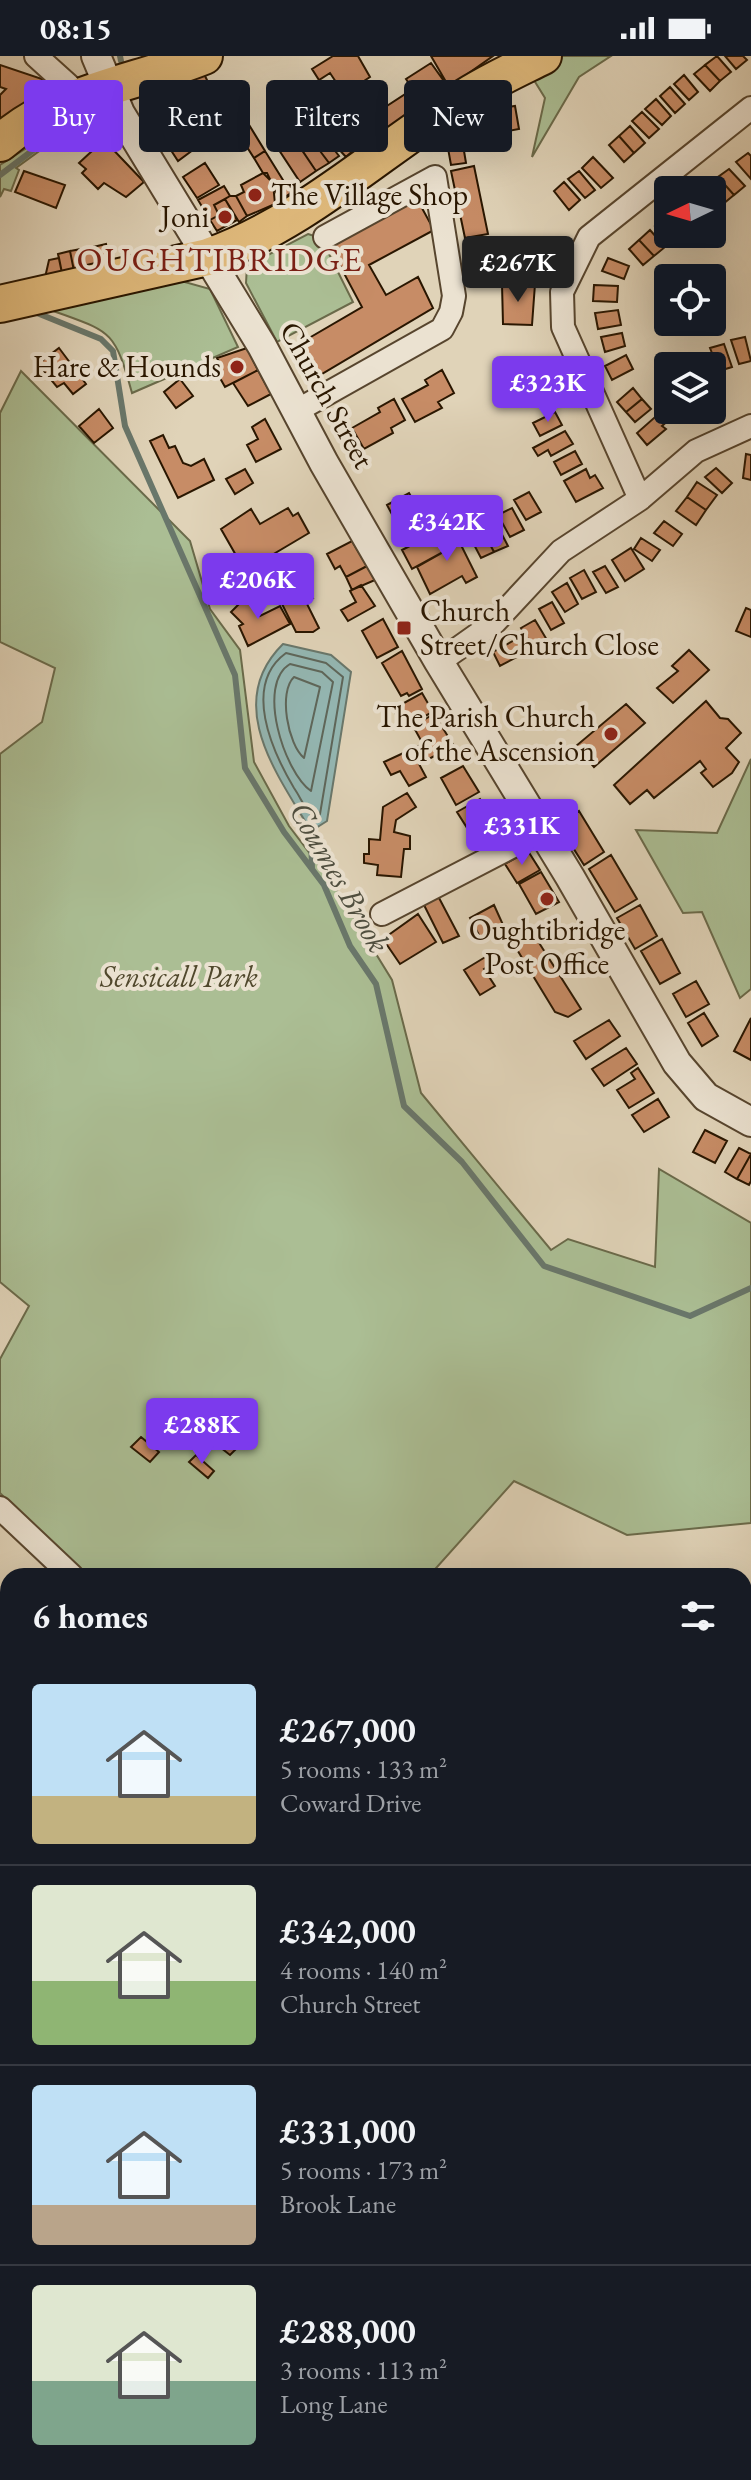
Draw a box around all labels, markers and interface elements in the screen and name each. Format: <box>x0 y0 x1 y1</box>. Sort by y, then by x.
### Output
text: 08:15 <box>40 9 112 48</box>
chip: Buy <box>24 80 123 152</box>
chip: Rent <box>139 80 250 152</box>
chip: Filters <box>266 80 388 152</box>
chip: New <box>404 80 512 152</box>
place label: The Village Shop <box>271 175 468 214</box>
north arrow <box>654 176 726 248</box>
map controls <box>654 176 726 424</box>
marker: The Village Shop <box>246 186 264 204</box>
place label: Joni <box>158 197 209 236</box>
marker: Joni <box>216 208 234 226</box>
pin: £267K <box>462 236 574 304</box>
district label: OUGHTIBRIDGE <box>76 237 364 281</box>
text: £267K <box>480 245 556 279</box>
button: locate <box>654 264 726 336</box>
street label: Church Street <box>271 314 384 476</box>
place label: Hare & Hounds <box>33 347 221 386</box>
button: layers <box>654 352 726 424</box>
pin: £323K <box>492 356 604 424</box>
marker: Hare & Hounds <box>228 358 246 376</box>
text: £323K <box>510 365 586 399</box>
pin: £342K <box>391 495 503 563</box>
text: £342K <box>409 504 485 538</box>
pin: £206K <box>202 553 314 621</box>
text: £206K <box>220 562 296 596</box>
place label: Church Street/Church Close <box>420 591 659 664</box>
marker: Church Street/Church Close <box>395 619 413 637</box>
place label: The Parish Church of the Ascension <box>376 697 595 770</box>
marker: The Parish Church of the Ascension <box>602 725 620 743</box>
water label: Coumes Brook <box>280 794 400 961</box>
pin: £331K <box>466 799 578 867</box>
text: £331K <box>484 808 560 842</box>
marker: Oughtibridge Post Office <box>538 890 556 908</box>
place label: Oughtibridge Post Office <box>469 910 625 983</box>
park label: Sensicall Park <box>99 957 258 996</box>
pin: £288K <box>146 1398 258 1466</box>
text: £288K <box>164 1407 240 1441</box>
text: 6 homes <box>32 1594 148 1638</box>
icon: filters <box>676 1594 720 1638</box>
text: £267,000 <box>280 1708 416 1752</box>
icon: home <box>96 1716 192 1812</box>
text: 5 rooms · 133 m² <box>280 1752 447 1786</box>
text: Coward Drive <box>280 1786 421 1820</box>
text: £342,000 <box>280 1909 416 1953</box>
icon: home <box>96 1917 192 2013</box>
text: 4 rooms · 140 m² <box>280 1953 447 1987</box>
text: Church Street <box>280 1987 421 2021</box>
text: £331,000 <box>280 2109 416 2153</box>
icon: home <box>96 2117 192 2213</box>
text: 5 rooms · 173 m² <box>280 2153 447 2187</box>
text: Brook Lane <box>280 2187 396 2221</box>
text: £288,000 <box>280 2309 416 2353</box>
icon: home <box>96 2317 192 2413</box>
text: 3 rooms · 113 m² <box>280 2353 447 2387</box>
text: Long Lane <box>280 2387 388 2421</box>

